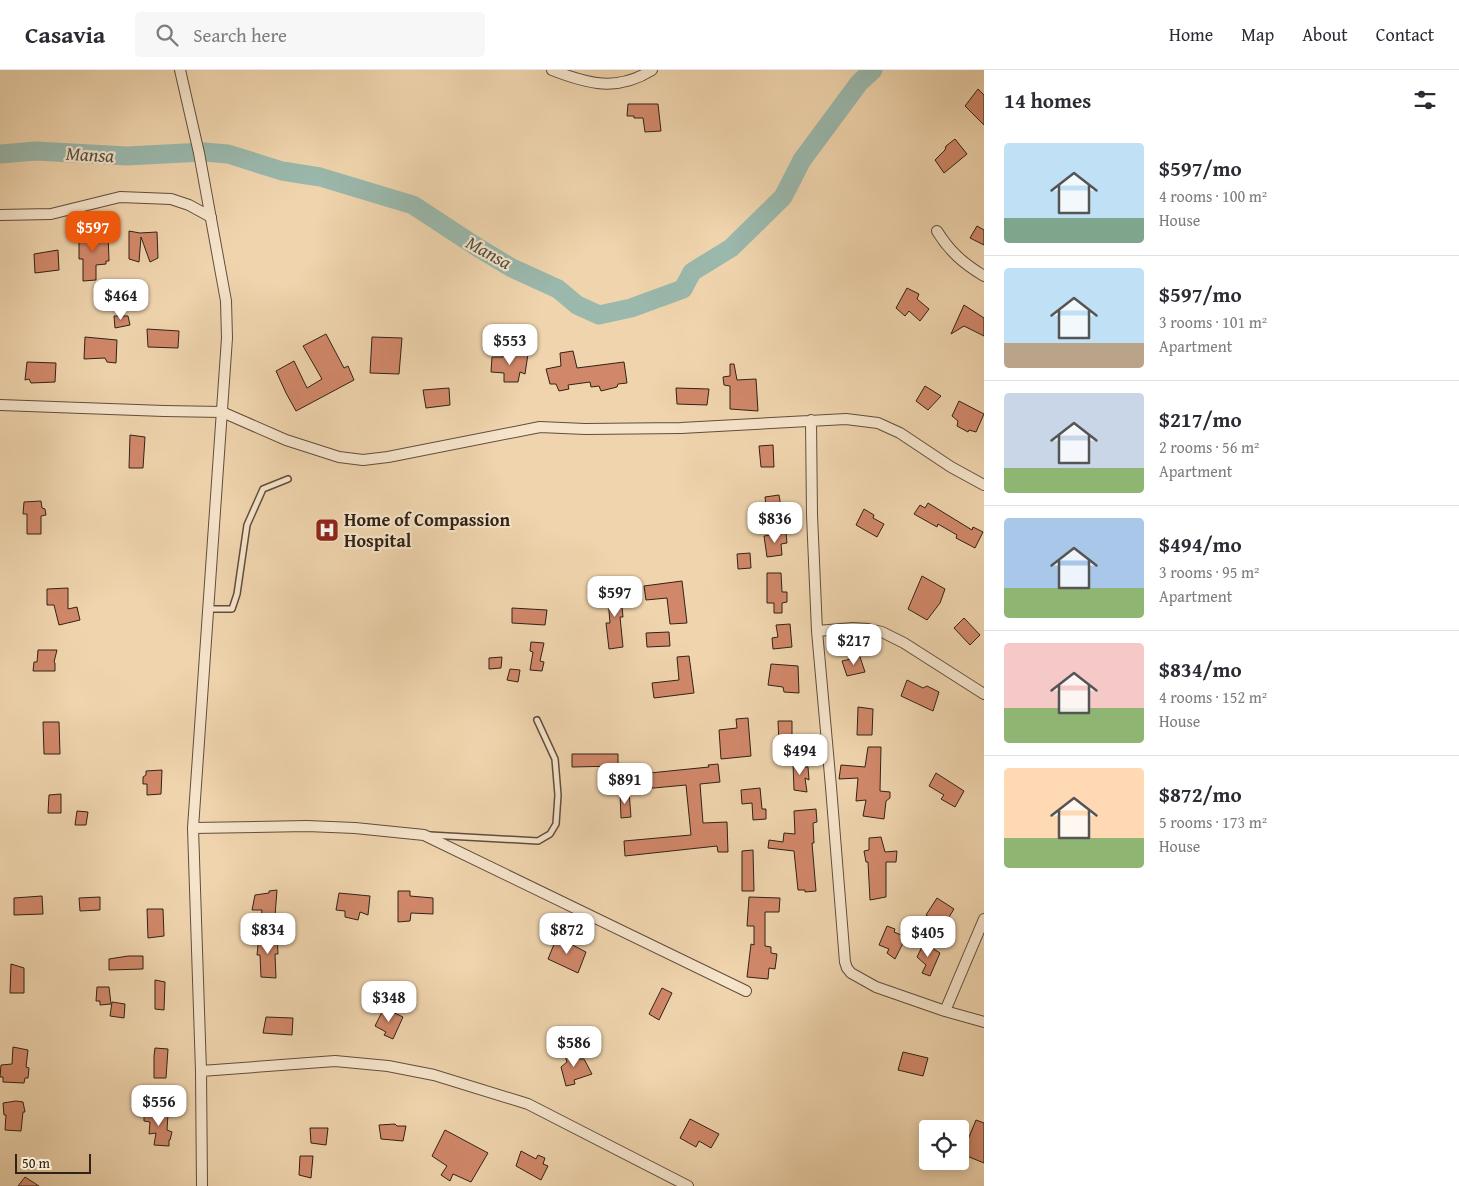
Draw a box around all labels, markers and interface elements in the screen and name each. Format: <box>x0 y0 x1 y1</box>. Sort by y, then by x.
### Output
search box <box>135 12 485 57</box>
text: Casavia <box>25 17 105 52</box>
icon: search <box>153 21 181 49</box>
text: Search here <box>193 21 287 49</box>
text: Home <box>1169 21 1213 48</box>
text: Map <box>1241 21 1274 48</box>
text: About <box>1302 21 1348 48</box>
text: Contact <box>1376 21 1434 48</box>
text: 14 homes <box>1004 85 1091 116</box>
icon: filters <box>1411 86 1439 114</box>
water label: Mansa <box>65 139 115 169</box>
text: $597/mo <box>1159 153 1242 184</box>
icon: home <box>1044 163 1104 223</box>
text: 4 rooms · 100 m² <box>1159 184 1267 208</box>
text: House <box>1159 208 1200 232</box>
pin: $597 <box>63 210 123 253</box>
text: $597 <box>76 215 110 239</box>
water label: Mansa <box>461 228 517 276</box>
pin: $464 <box>91 278 151 321</box>
text: $597/mo <box>1159 279 1242 310</box>
text: $464 <box>104 283 138 307</box>
icon: home <box>1044 288 1104 348</box>
text: 3 rooms · 101 m² <box>1159 310 1267 334</box>
pin: $553 <box>480 324 540 366</box>
text: $553 <box>493 328 527 352</box>
text: Apartment <box>1159 334 1232 358</box>
text: $217/mo <box>1159 404 1242 435</box>
icon: home <box>1044 413 1104 473</box>
text: 2 rooms · 56 m² <box>1159 435 1259 459</box>
text: Apartment <box>1159 459 1232 483</box>
pin: $836 <box>745 502 805 544</box>
place label: Home of Compassion Hospital <box>344 506 510 554</box>
text: $836 <box>758 506 792 530</box>
hospital icon: Home of Compassion Hospital <box>314 517 340 543</box>
text: $494/mo <box>1159 529 1242 560</box>
icon: home <box>1044 538 1104 598</box>
text: 3 rooms · 95 m² <box>1159 560 1259 584</box>
pin: $597 <box>585 576 645 618</box>
text: $597 <box>598 580 632 604</box>
text: Apartment <box>1159 584 1232 608</box>
pin: $217 <box>824 624 884 666</box>
text: $217 <box>837 628 871 652</box>
text: $834/mo <box>1159 654 1242 685</box>
icon: home <box>1044 663 1104 723</box>
text: 4 rooms · 152 m² <box>1159 685 1267 709</box>
text: House <box>1159 709 1200 733</box>
pin: $494 <box>770 734 830 776</box>
text: $494 <box>783 738 817 762</box>
pin: $891 <box>595 762 655 805</box>
text: $891 <box>608 767 642 791</box>
text: $872/mo <box>1159 779 1242 810</box>
icon: home <box>1044 788 1104 848</box>
text: 5 rooms · 173 m² <box>1159 810 1267 834</box>
text: House <box>1159 834 1200 858</box>
pin: $834 <box>238 912 298 955</box>
pin: $872 <box>537 912 597 955</box>
pin: $405 <box>898 916 958 958</box>
text: $834 <box>251 917 285 941</box>
text: $872 <box>550 917 584 941</box>
text: $405 <box>911 920 945 944</box>
pin: $348 <box>359 980 419 1023</box>
text: $348 <box>372 985 406 1009</box>
pin: $586 <box>544 1026 604 1068</box>
text: $586 <box>557 1030 591 1054</box>
pin: $556 <box>129 1084 189 1127</box>
text: $556 <box>142 1089 176 1113</box>
map controls <box>919 1120 969 1170</box>
button: locate <box>919 1120 969 1170</box>
scale bar <box>15 1151 91 1174</box>
text: 50 m <box>22 1153 50 1173</box>

